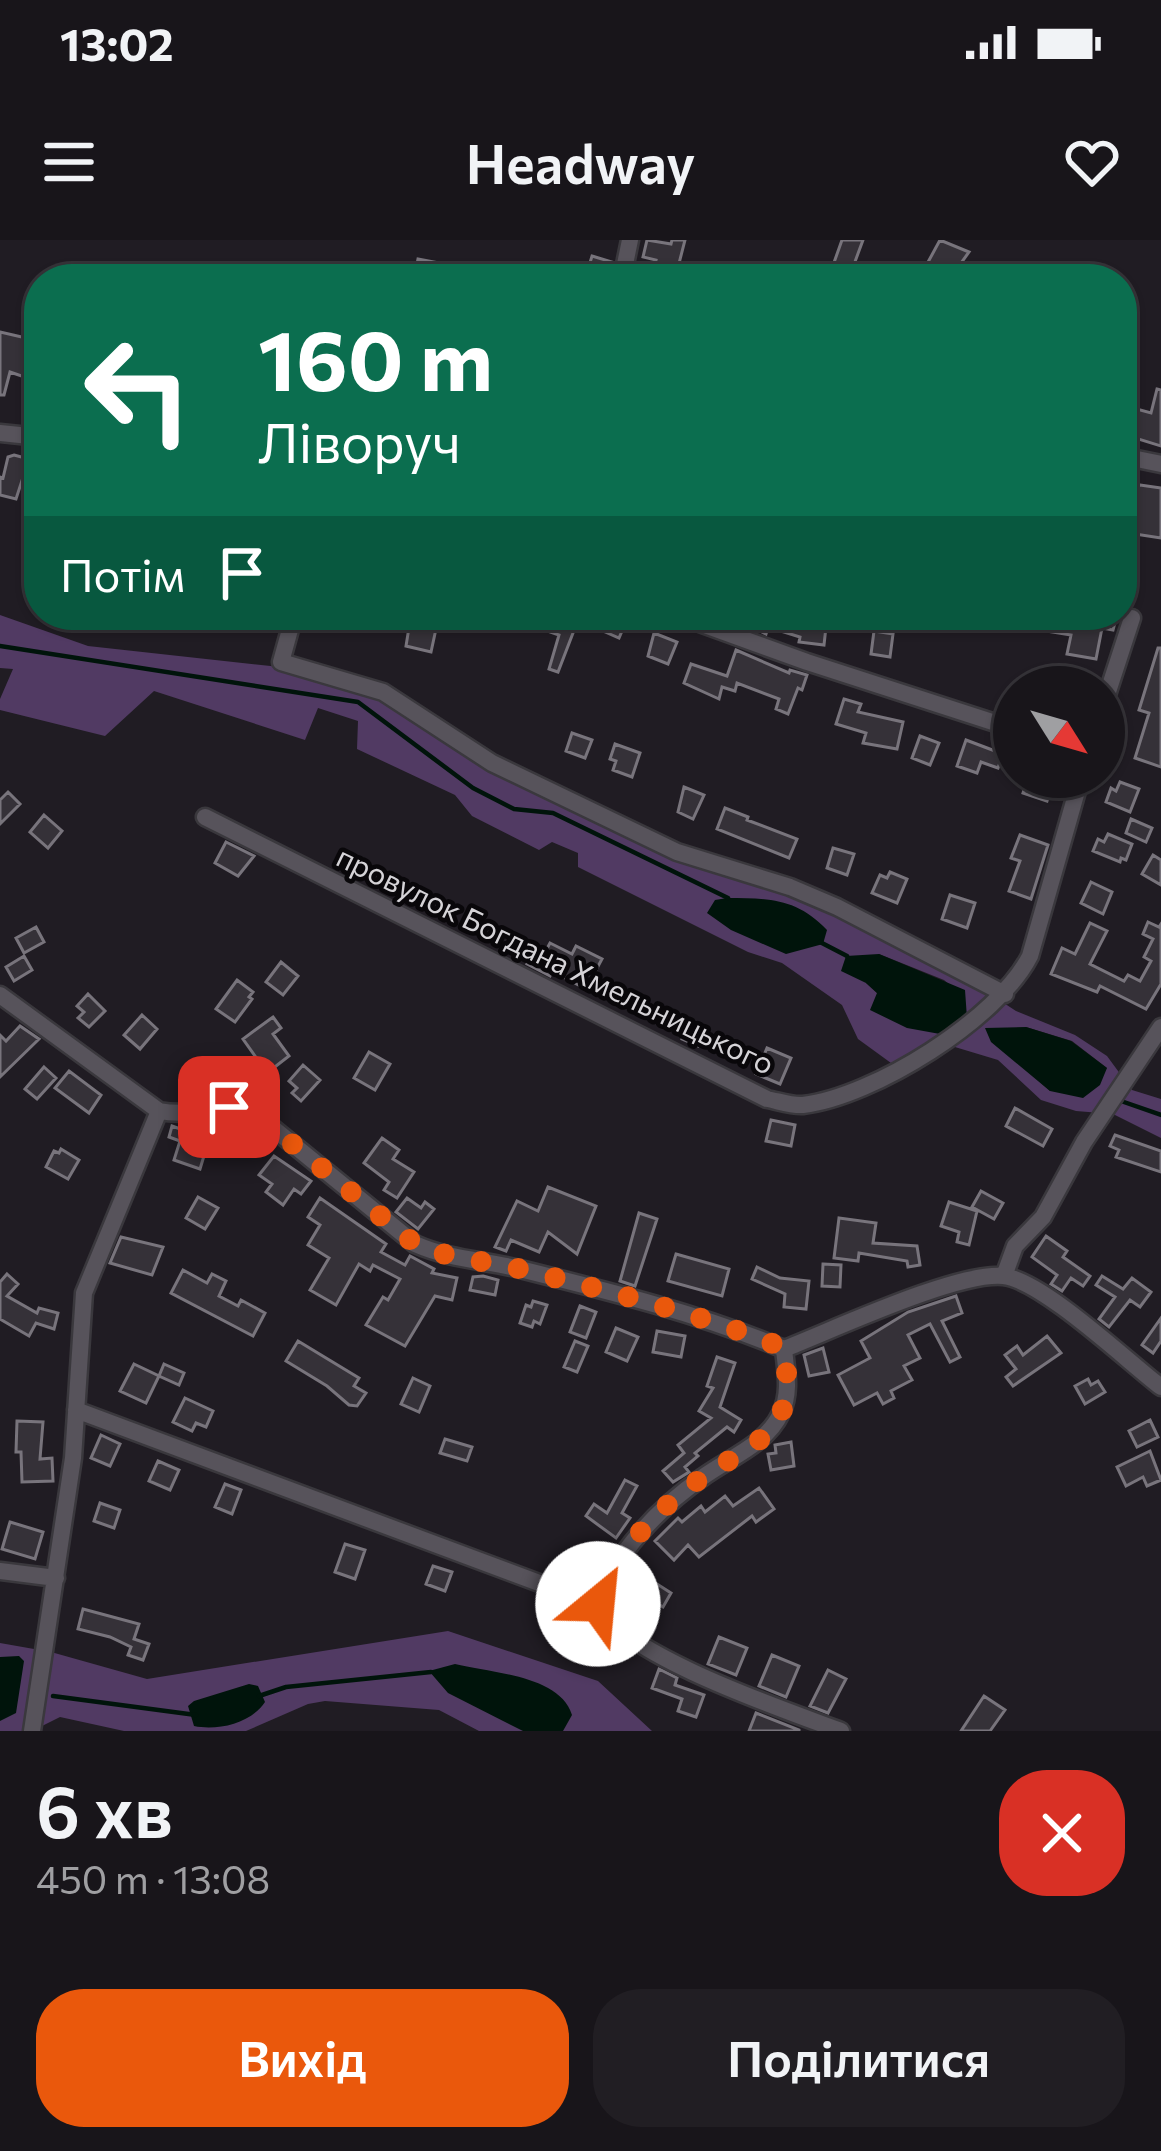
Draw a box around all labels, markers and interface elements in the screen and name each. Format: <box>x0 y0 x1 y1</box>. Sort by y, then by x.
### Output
text: 13:02 <box>60 15 174 70</box>
icon: menu <box>36 129 102 195</box>
text: Headway <box>466 129 695 195</box>
icon: heart <box>1059 129 1125 195</box>
text: 160 m <box>258 306 493 408</box>
icon: left <box>60 312 216 468</box>
text: Ліворуч <box>258 408 461 474</box>
icon: arrive <box>209 540 275 606</box>
text: Потім <box>60 546 185 601</box>
north arrow <box>993 666 1125 798</box>
map controls <box>993 666 1125 798</box>
street label: провулок Богдана Хмельницького <box>331 836 781 1081</box>
pin <box>178 1056 280 1158</box>
icon: arrive <box>196 1074 262 1140</box>
position arrow <box>535 1541 661 1667</box>
text: 6 хв <box>36 1765 173 1853</box>
button: close <box>999 1770 1125 1896</box>
text: 450 m · 13:08 <box>36 1854 270 1902</box>
button: Вихід <box>36 1989 569 2127</box>
button: Поділитися <box>593 1989 1125 2127</box>

